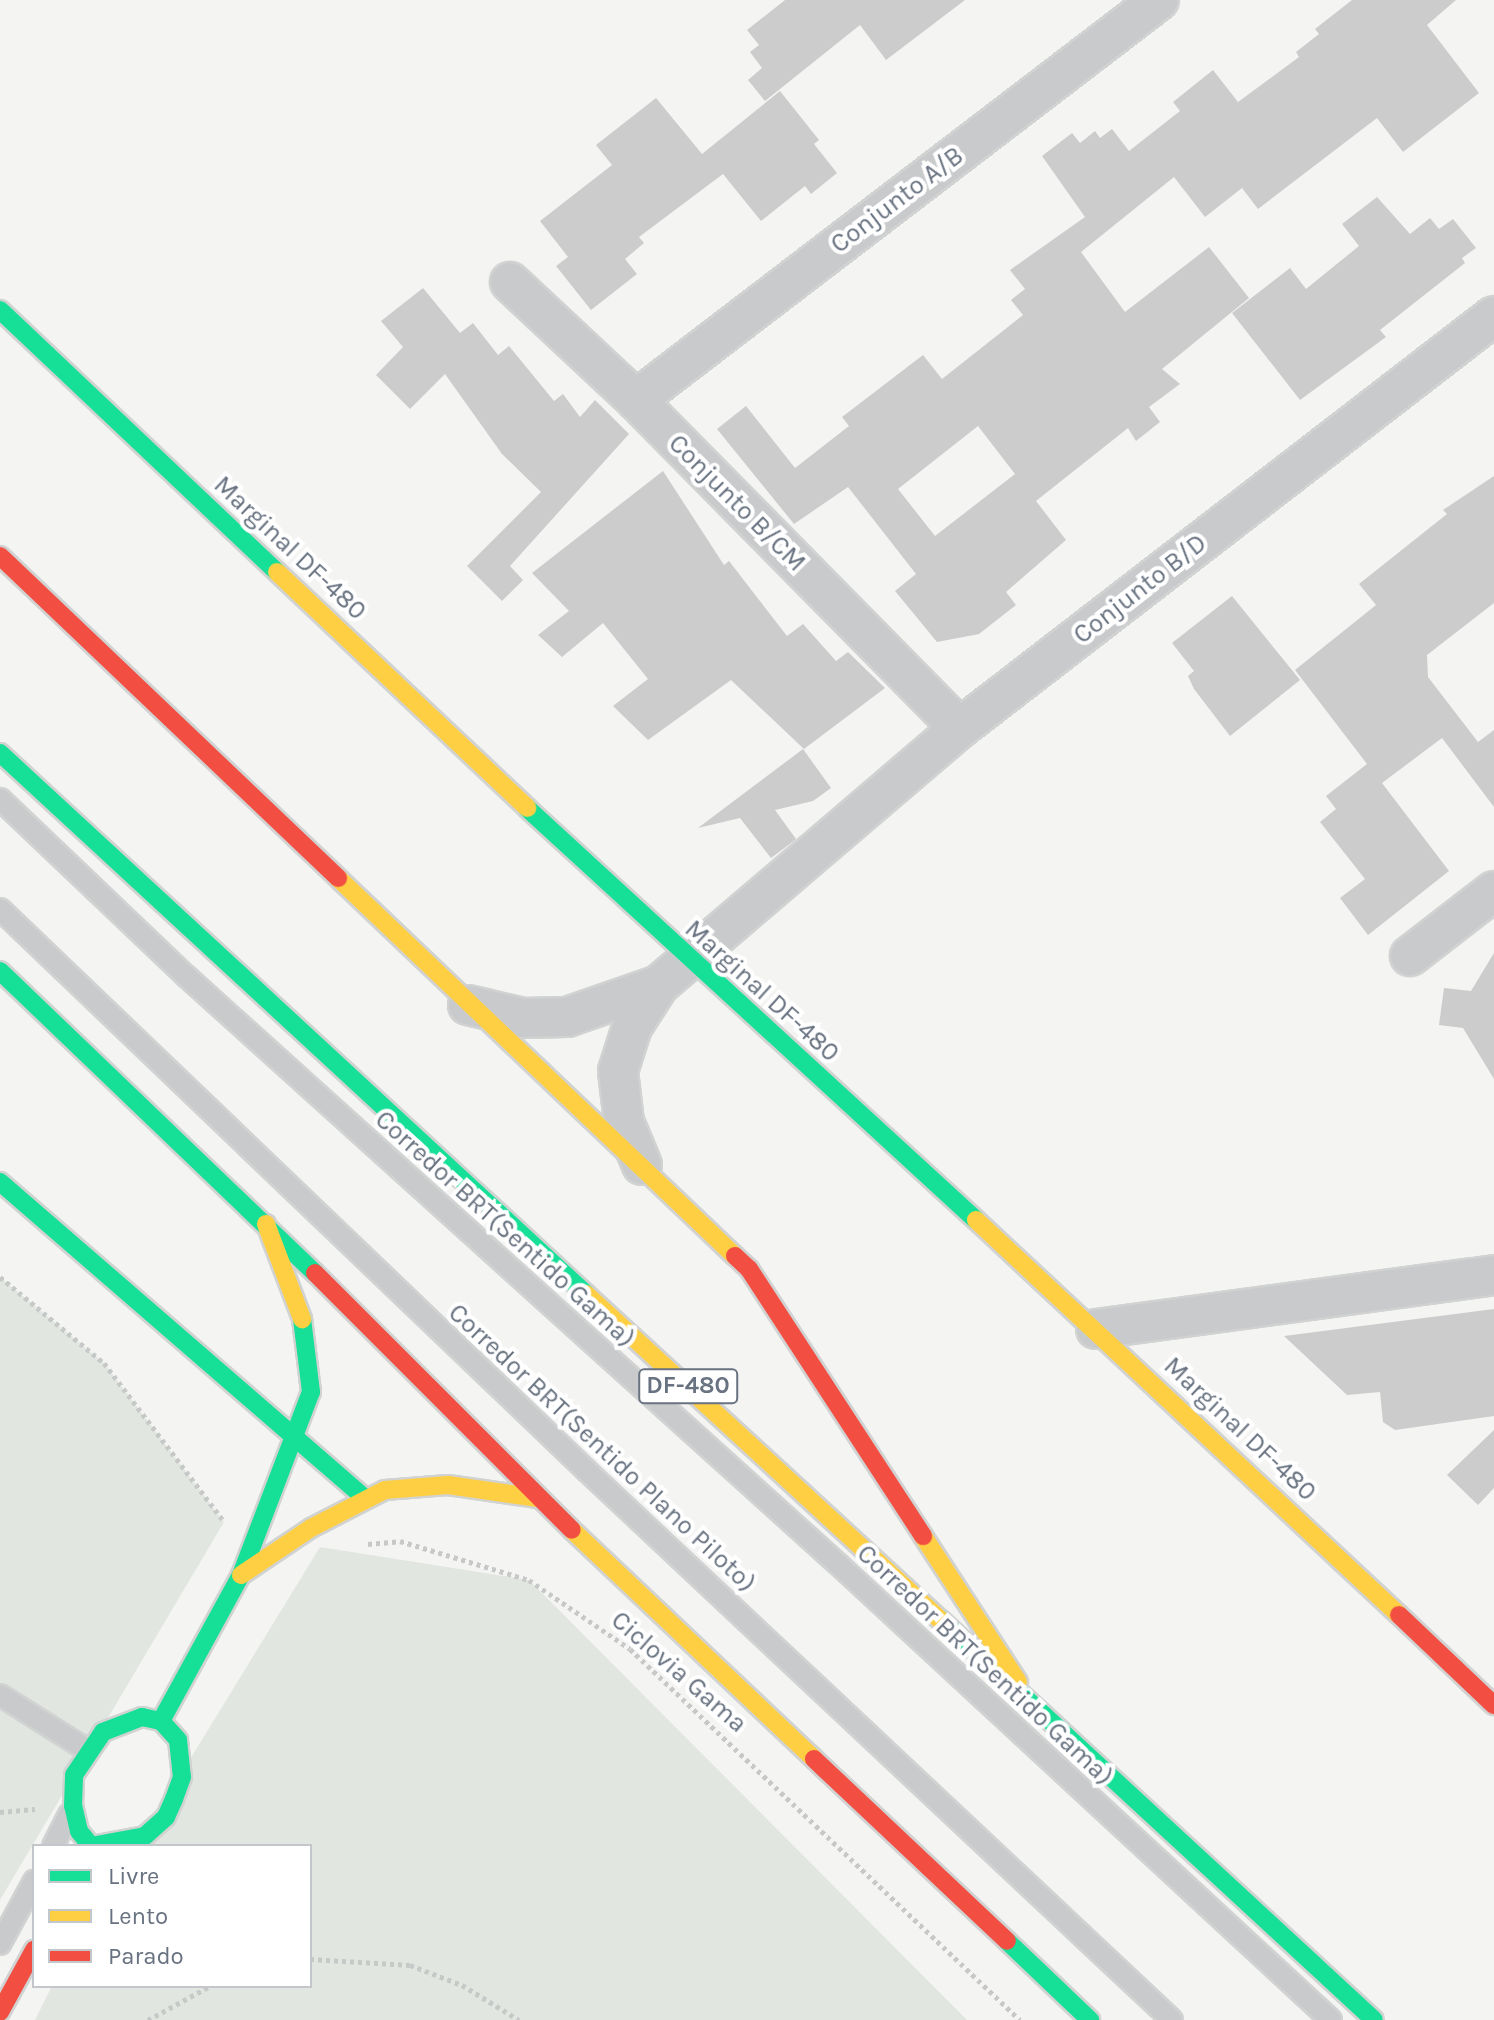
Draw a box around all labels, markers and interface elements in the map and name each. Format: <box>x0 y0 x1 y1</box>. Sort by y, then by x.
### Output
street label: Conjunto A/B <box>825 140 969 260</box>
street label: Conjunto B/CM <box>662 428 812 578</box>
street label: Marginal DF-480 <box>207 469 373 627</box>
street label: Conjunto B/D <box>1067 527 1213 651</box>
street label: Marginal DF-480 <box>678 914 846 1068</box>
street label: Corredor BRT(Sentido Gama) <box>369 1104 641 1354</box>
street label: Corredor BRT(Sentido Plano Piloto) <box>442 1297 762 1599</box>
street label: Marginal DF-480 <box>1157 1350 1323 1508</box>
road number: DF-480 <box>638 1366 738 1406</box>
street label: Corredor BRT(Sentido Gama) <box>850 1538 1120 1792</box>
street label: Ciclovia Gama <box>605 1605 753 1739</box>
legend <box>32 1844 312 1988</box>
text: Livre <box>108 1862 159 1890</box>
text: Lento <box>108 1902 168 1930</box>
text: Parado <box>108 1942 184 1970</box>

